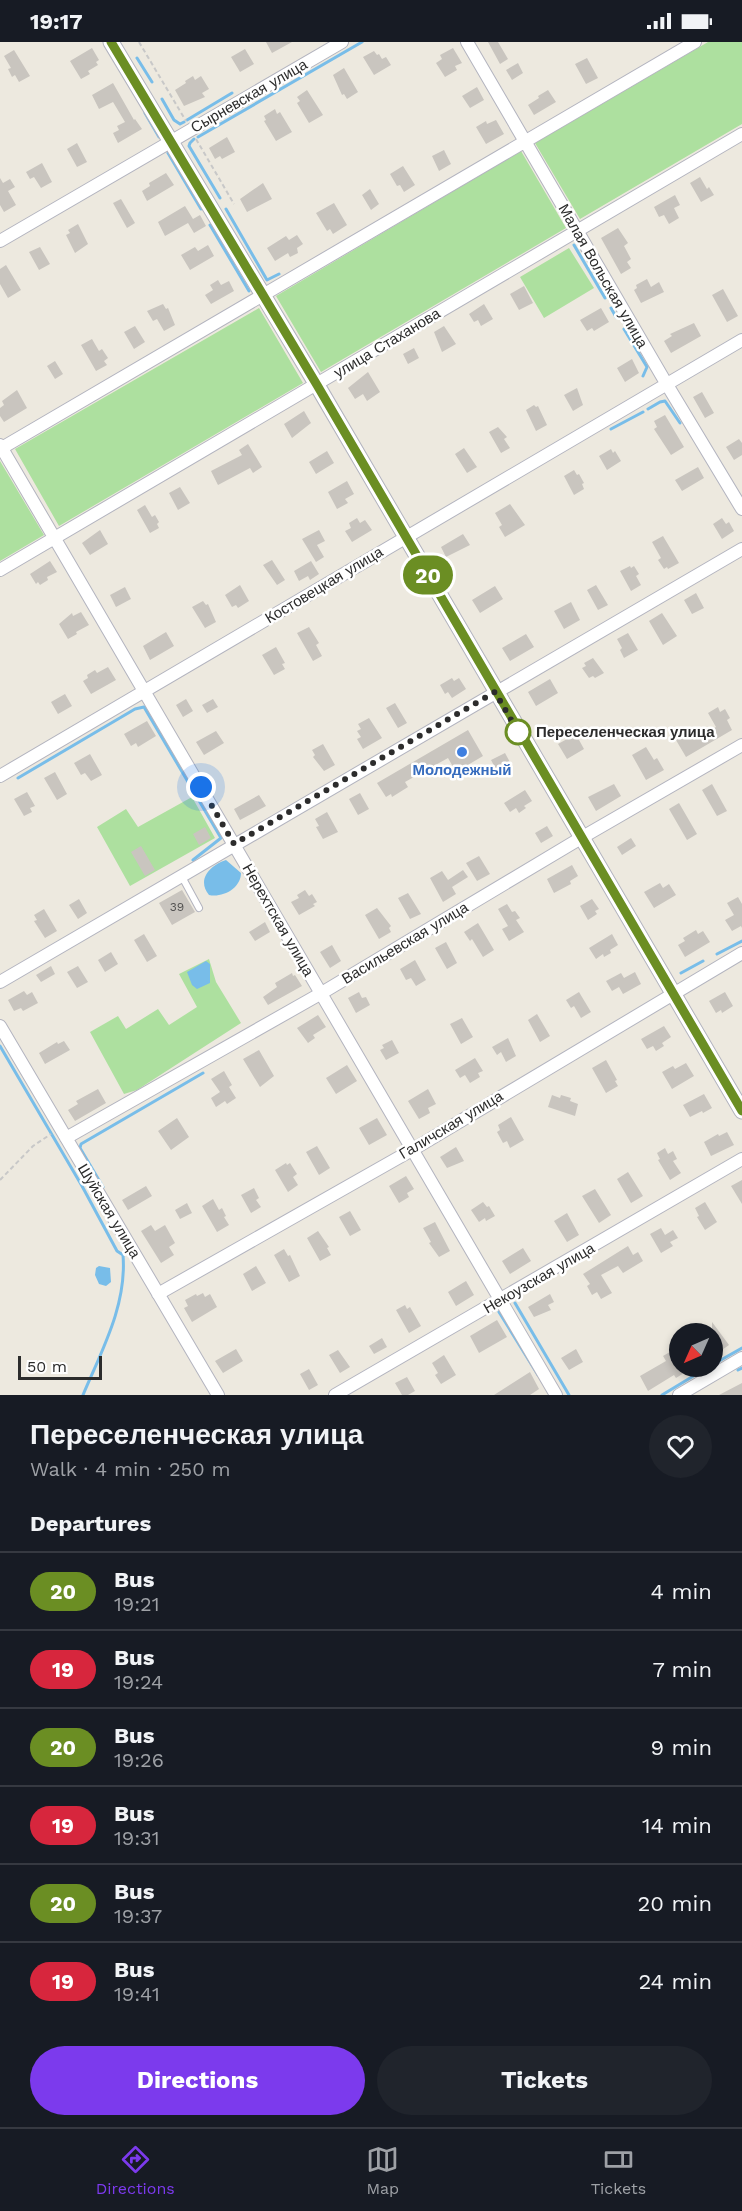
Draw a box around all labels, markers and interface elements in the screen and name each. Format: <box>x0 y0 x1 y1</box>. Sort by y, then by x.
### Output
text: 19:17 <box>30 9 83 34</box>
street label: Сырневская улица <box>188 55 311 137</box>
street label: Малая Вольская улица <box>554 201 652 352</box>
street label: улица Стаханова <box>331 304 444 382</box>
street label: Костовецкая улица <box>262 542 387 627</box>
line badge: 20 <box>401 556 455 594</box>
text: 20 <box>415 563 441 588</box>
marker: Переселенческая улица <box>505 719 531 745</box>
place label: Переселенческая улица <box>536 723 715 741</box>
marker: Молодежный <box>455 745 469 759</box>
place label: Молодежный <box>413 761 511 779</box>
your location <box>186 772 216 802</box>
street label: Нерехтская улица <box>239 861 318 980</box>
street label: Васильевская улица <box>339 898 472 988</box>
house number: 39 <box>170 900 184 914</box>
street label: Галичская улица <box>396 1087 507 1163</box>
street label: Шуйская улица <box>74 1161 145 1262</box>
street label: Некоузская улица <box>480 1239 598 1317</box>
north arrow <box>669 1323 723 1377</box>
map controls <box>669 1323 723 1377</box>
scale bar <box>18 1353 102 1380</box>
text: 50 m <box>27 1357 67 1376</box>
button: heart <box>649 1415 712 1478</box>
text: Переселенческая улица <box>30 1418 363 1451</box>
text: Walk · 4 min · 250 m <box>30 1457 231 1481</box>
text: Departures <box>30 1511 151 1536</box>
text: Bus <box>114 1567 154 1592</box>
text: 20 <box>50 1579 76 1604</box>
text: 4 min <box>651 1579 712 1604</box>
text: 19:21 <box>114 1592 160 1616</box>
text: Bus <box>114 1645 154 1670</box>
text: 19 <box>52 1657 74 1682</box>
text: 7 min <box>652 1657 712 1682</box>
text: 19:24 <box>114 1670 163 1694</box>
text: Bus <box>114 1723 154 1748</box>
text: 20 <box>50 1735 76 1760</box>
text: 9 min <box>650 1735 712 1760</box>
text: 19:26 <box>114 1748 164 1772</box>
text: Bus <box>114 1801 154 1826</box>
text: 19 <box>52 1813 74 1838</box>
text: 14 min <box>642 1813 712 1838</box>
text: 19:31 <box>114 1826 160 1850</box>
text: Bus <box>114 1879 154 1904</box>
text: 20 <box>50 1891 76 1916</box>
text: 20 min <box>638 1891 712 1916</box>
text: 19:37 <box>114 1904 162 1928</box>
text: Bus <box>114 1957 154 1982</box>
text: 19 <box>52 1969 74 1994</box>
text: 24 min <box>638 1969 712 1994</box>
text: 19:41 <box>114 1982 160 2006</box>
button: Directions <box>30 2046 365 2115</box>
button: Tickets <box>377 2046 712 2115</box>
tab: Directions <box>96 2143 175 2198</box>
tab: Map <box>366 2143 399 2198</box>
tab: Tickets <box>591 2143 646 2198</box>

